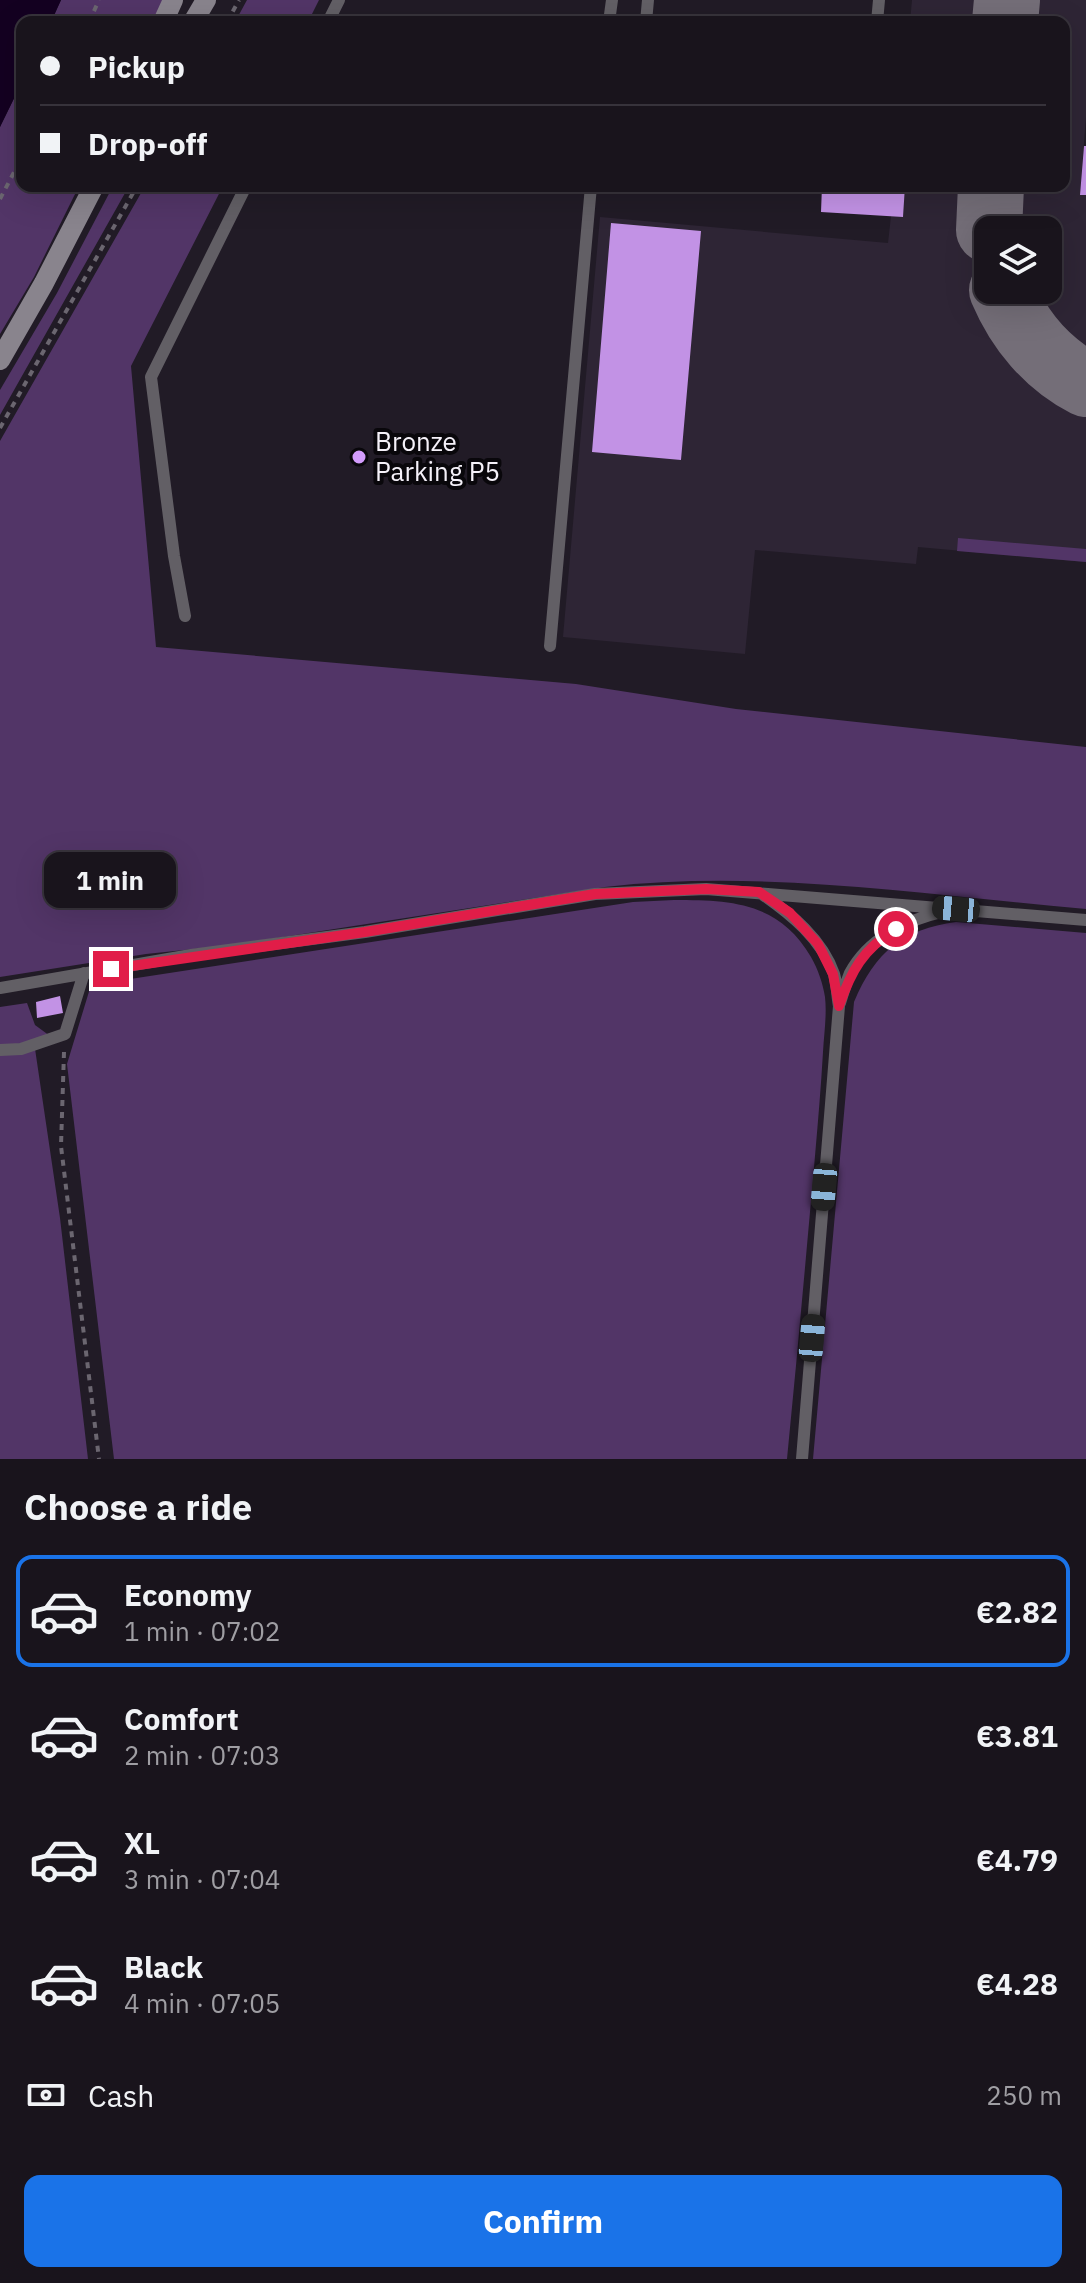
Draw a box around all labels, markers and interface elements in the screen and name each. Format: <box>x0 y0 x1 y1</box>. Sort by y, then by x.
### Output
text: Pickup <box>88 47 185 86</box>
text: Drop-off <box>88 124 207 163</box>
map controls <box>974 216 1062 304</box>
button: layers <box>974 216 1062 304</box>
place label: Bronze Parking P5 <box>375 424 500 488</box>
marker: Bronze Parking P5 <box>350 448 368 466</box>
callout: 1 min <box>45 853 177 909</box>
text: 1 min <box>76 863 144 897</box>
car <box>931 895 981 923</box>
route start <box>878 911 914 947</box>
route end <box>93 951 129 987</box>
car <box>810 1162 838 1212</box>
car <box>798 1313 826 1363</box>
text: Choose a ride <box>24 1483 252 1530</box>
icon: car <box>28 1575 100 1647</box>
text: Economy <box>124 1575 252 1614</box>
text: €2.82 <box>976 1592 1058 1631</box>
text: 1 min · 07:02 <box>124 1614 280 1648</box>
icon: car <box>28 1699 100 1771</box>
text: Comfort <box>124 1699 239 1738</box>
text: €3.81 <box>976 1716 1058 1755</box>
text: 2 min · 07:03 <box>124 1738 280 1772</box>
icon: car <box>28 1823 100 1895</box>
text: XL <box>124 1823 160 1862</box>
text: €4.79 <box>976 1840 1058 1879</box>
text: 3 min · 07:04 <box>124 1862 280 1896</box>
icon: car <box>28 1947 100 2019</box>
text: Black <box>124 1947 203 1986</box>
text: €4.28 <box>976 1964 1058 2003</box>
text: 4 min · 07:05 <box>124 1986 280 2020</box>
icon: cash <box>24 2073 68 2117</box>
text: Cash <box>88 2076 154 2115</box>
text: 250 m <box>986 2078 1062 2112</box>
button: Confirm <box>24 2175 1062 2267</box>

